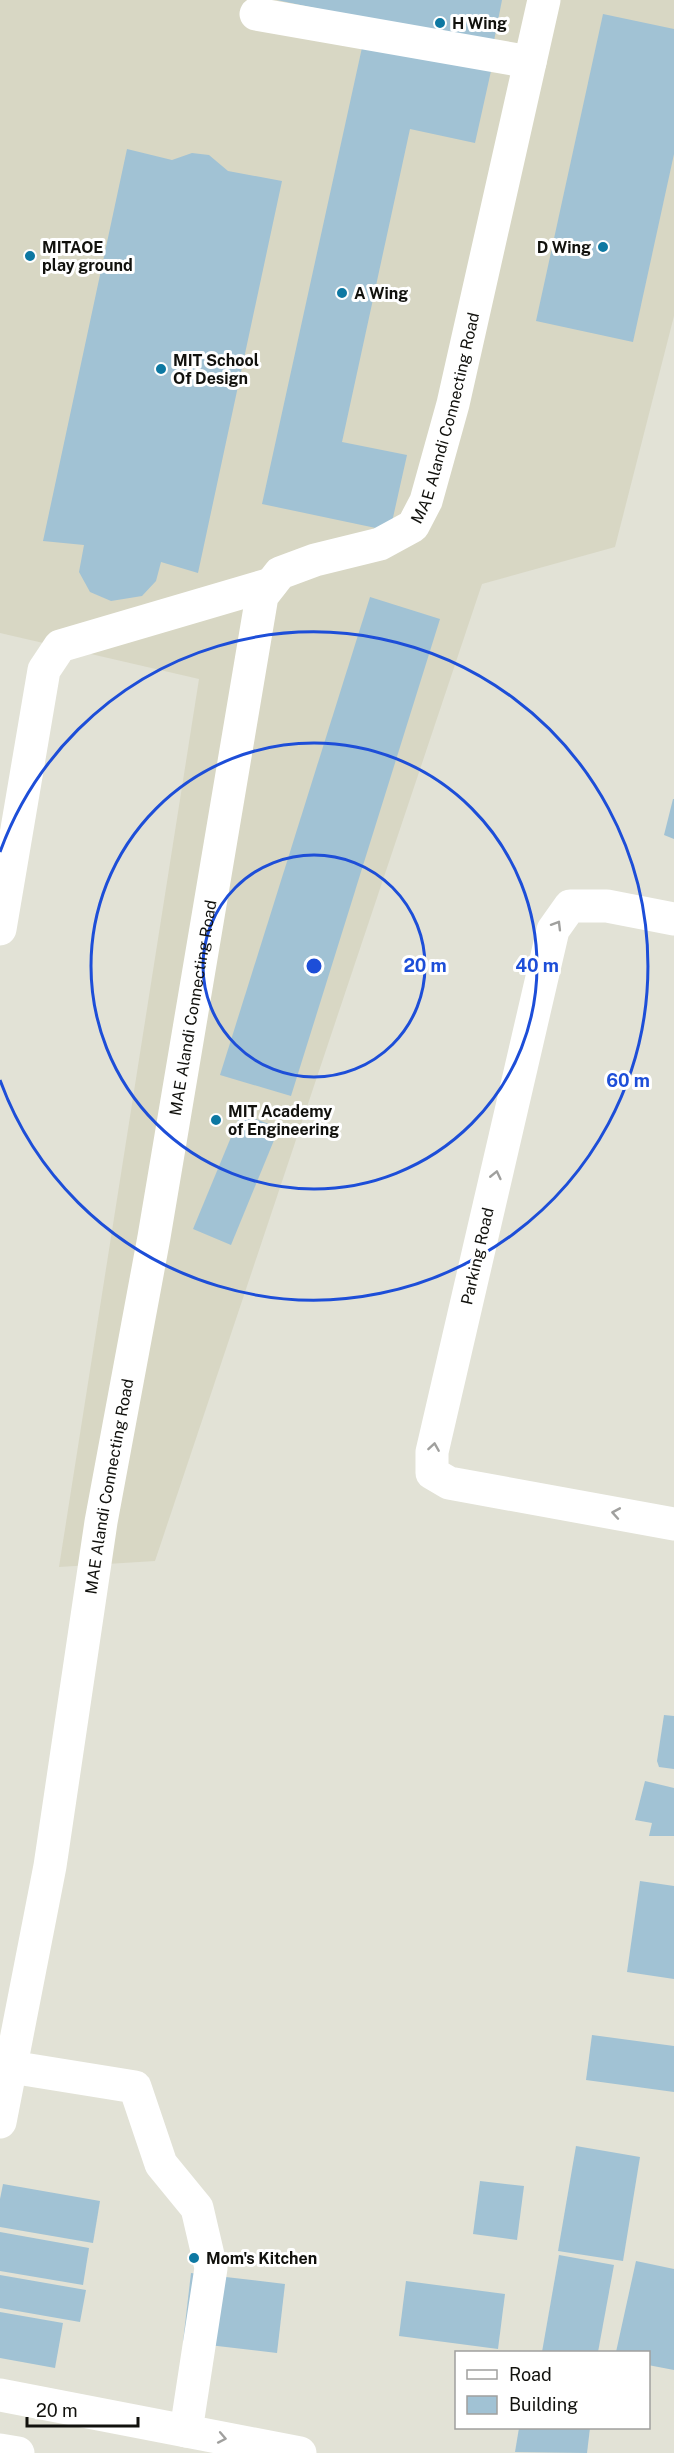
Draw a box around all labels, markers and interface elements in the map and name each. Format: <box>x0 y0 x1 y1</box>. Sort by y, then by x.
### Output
place label: H Wing <box>452 14 507 33</box>
marker: H Wing <box>433 16 447 30</box>
place label: MITAOE play ground <box>42 238 133 275</box>
place label: D Wing <box>537 238 591 257</box>
marker: D Wing <box>596 240 610 254</box>
marker: MITAOE play ground <box>23 249 37 263</box>
place label: A Wing <box>354 284 408 303</box>
marker: A Wing <box>335 286 349 300</box>
street label: MAE Alandi Connecting Road <box>407 311 483 527</box>
place label: MIT School Of Design <box>173 351 259 388</box>
marker: MIT School Of Design <box>154 362 168 376</box>
street label: MAE Alandi Connecting Road <box>166 899 221 1117</box>
one-way arrow <box>550 921 562 931</box>
text: 20 m <box>403 955 447 976</box>
text: 40 m <box>515 955 559 976</box>
centre of rings <box>304 956 324 976</box>
text: 60 m <box>606 1070 650 1091</box>
place label: MIT Academy of Engineering <box>228 1102 339 1139</box>
marker: MIT Academy of Engineering <box>209 1113 223 1127</box>
one-way arrow <box>489 1170 502 1180</box>
street label: Parking Road <box>457 1206 498 1307</box>
street label: MAE Alandi Connecting Road <box>81 1377 137 1595</box>
one-way arrow <box>427 1442 439 1451</box>
one-way arrow <box>612 1507 622 1520</box>
place label: Mom's Kitchen <box>206 2249 317 2268</box>
marker: Mom's Kitchen <box>187 2251 201 2265</box>
legend <box>455 2351 650 2429</box>
text: Road <box>509 2364 552 2385</box>
scale bar <box>27 2390 138 2428</box>
text: Building <box>509 2394 578 2415</box>
text: 20 m <box>36 2400 78 2421</box>
one-way arrow <box>217 2431 227 2444</box>

